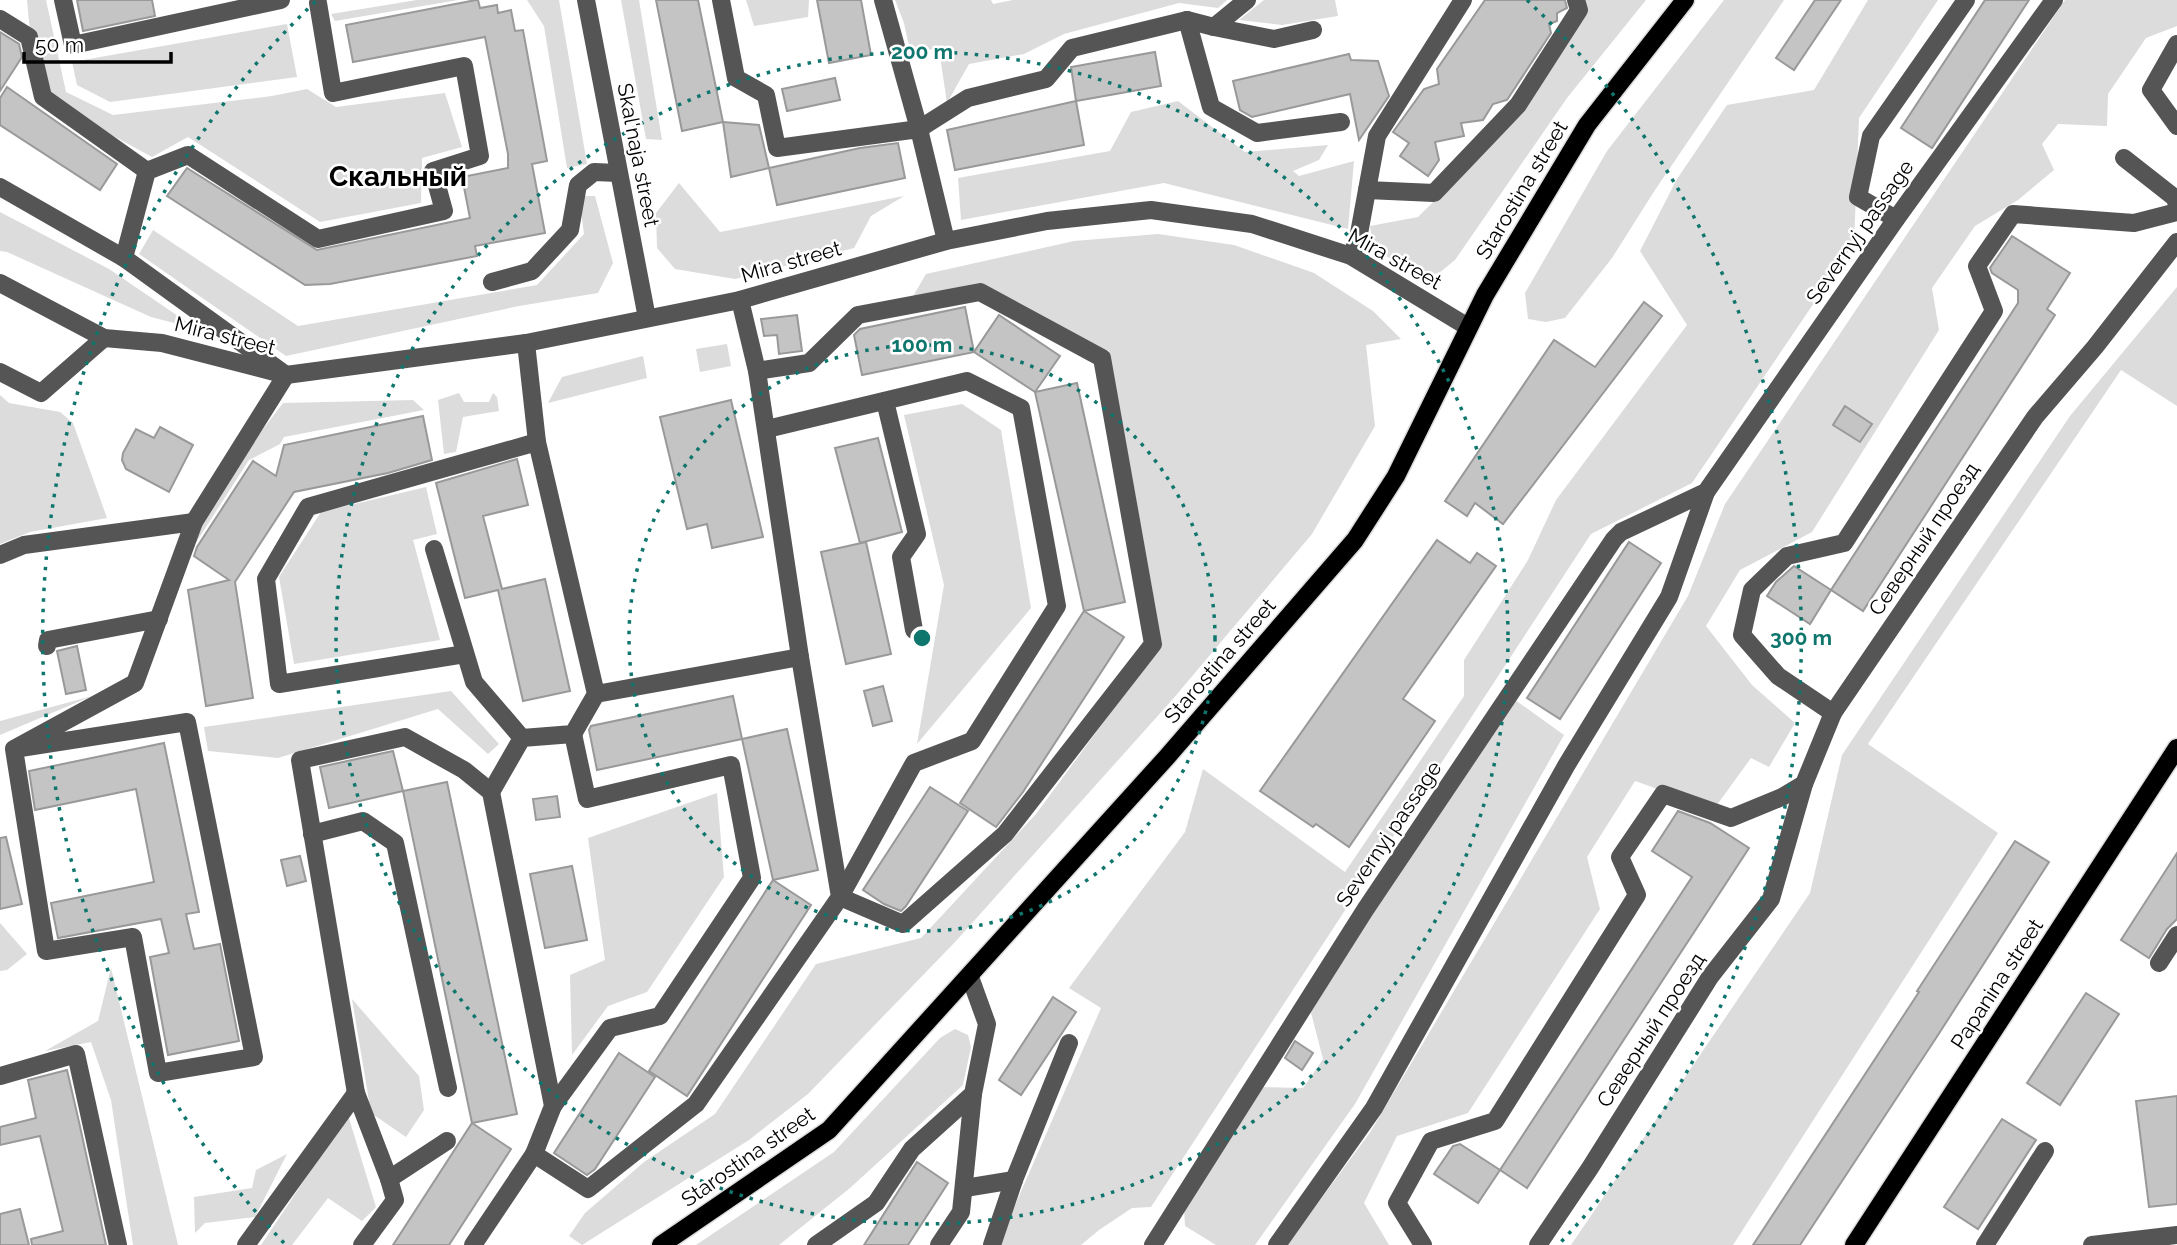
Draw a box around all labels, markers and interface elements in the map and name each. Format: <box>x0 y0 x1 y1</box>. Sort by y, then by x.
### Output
scale bar <box>24 21 172 65</box>
text: 50 m <box>35 32 84 57</box>
text: 200 m <box>891 39 953 64</box>
street label: Skal'naja street <box>612 81 665 229</box>
street label: Starostina street <box>1470 116 1573 264</box>
street label: Severnyj passage <box>1801 155 1919 309</box>
district label: Скальный <box>329 160 467 193</box>
street label: Mira street <box>1344 223 1446 294</box>
street label: Mira street <box>738 235 844 288</box>
street label: Mira street <box>172 311 278 360</box>
text: 100 m <box>892 332 952 357</box>
street label: Северный проезд <box>1863 457 1984 620</box>
street label: Starostina street <box>1159 593 1281 728</box>
text: 300 m <box>1770 625 1832 650</box>
centre of rings <box>910 626 934 650</box>
street label: Severnyj passage <box>1331 756 1447 911</box>
street label: Papanina street <box>1945 914 2048 1054</box>
street label: Северный проезд <box>1591 948 1710 1112</box>
street label: Starostina street <box>676 1101 819 1212</box>

